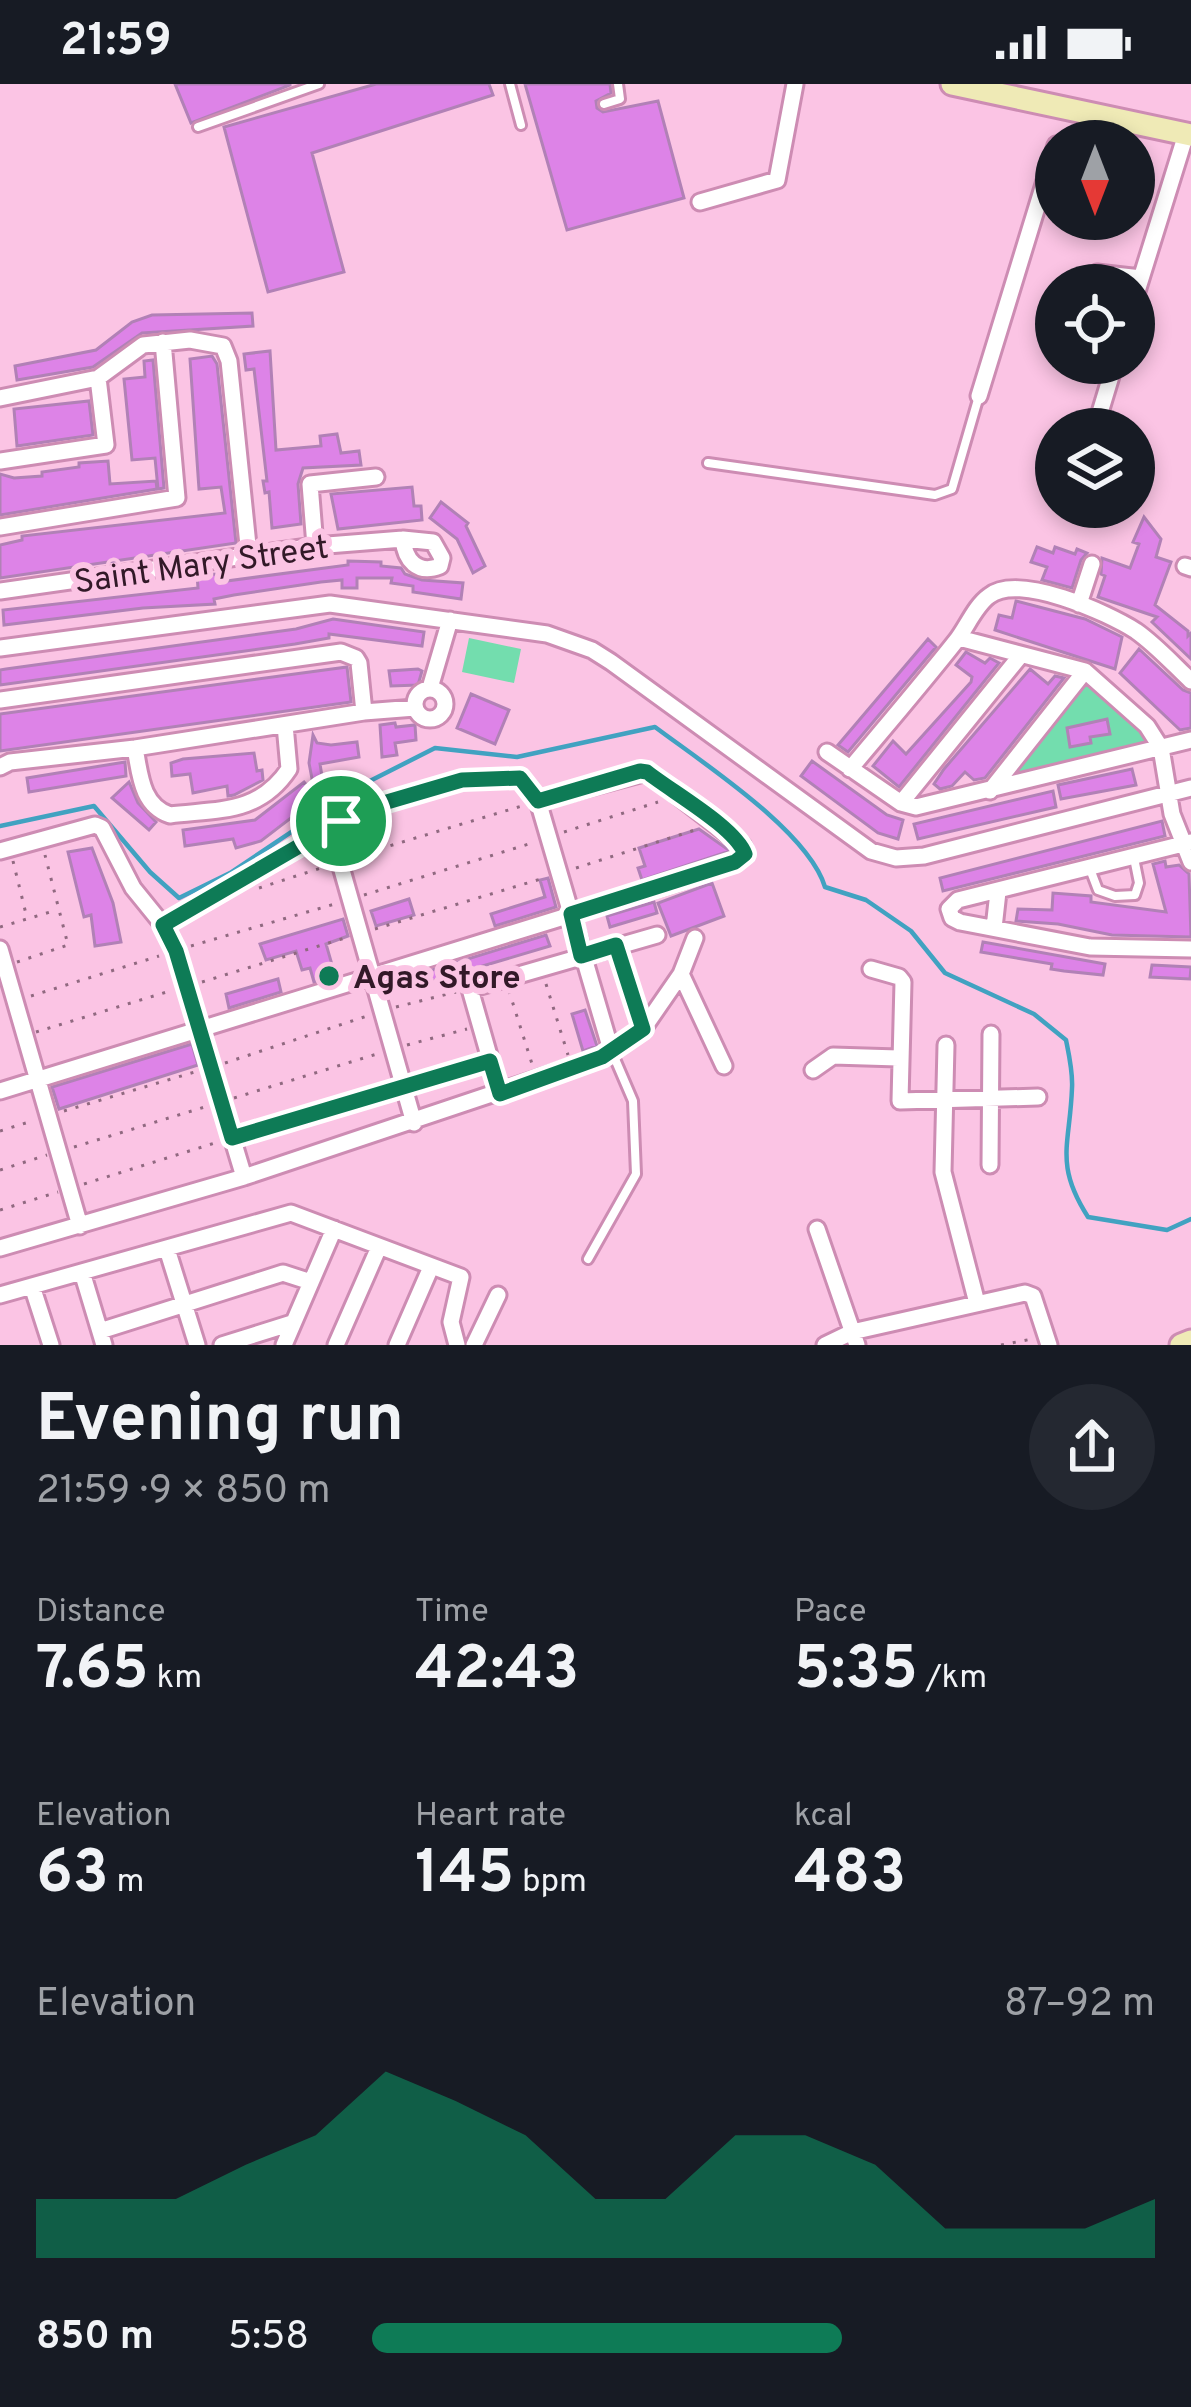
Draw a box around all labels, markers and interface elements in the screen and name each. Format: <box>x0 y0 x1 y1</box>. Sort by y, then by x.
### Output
text: 21:59 <box>60 14 172 71</box>
north arrow <box>1035 120 1155 240</box>
map controls <box>1035 120 1155 528</box>
button: locate <box>1035 264 1155 384</box>
button: layers <box>1035 408 1155 528</box>
street label: Saint Mary Street <box>72 528 331 606</box>
pin <box>290 770 392 872</box>
icon: arrive <box>308 788 374 854</box>
place label: Agas Store <box>353 959 521 1001</box>
marker: Agas Store <box>316 963 342 989</box>
text: Evening run <box>36 1381 404 1464</box>
button: share <box>1029 1384 1155 1510</box>
text: 21:59 · 9 × 850 m <box>36 1468 331 1517</box>
text: Distance <box>36 1592 166 1634</box>
text: Time <box>415 1592 489 1634</box>
text: Pace <box>794 1592 867 1634</box>
text: 7.65 <box>36 1634 149 1710</box>
text: 42:43 <box>415 1634 579 1710</box>
text: 5:35 <box>794 1634 918 1710</box>
text: km <box>149 1658 202 1700</box>
text: /km <box>918 1658 987 1700</box>
text: Elevation <box>36 1796 172 1838</box>
text: Heart rate <box>415 1796 566 1838</box>
text: kcal <box>794 1796 853 1838</box>
text: 63 <box>36 1838 109 1914</box>
text: 145 <box>415 1838 514 1914</box>
text: 483 <box>794 1838 906 1914</box>
text: m <box>109 1862 145 1904</box>
text: bpm <box>514 1862 587 1904</box>
text: Elevation <box>36 1981 196 2030</box>
text: 87–92 m <box>1004 1981 1155 2030</box>
text: 850 m <box>36 2314 154 2363</box>
text: 5:58 <box>228 2314 309 2363</box>

